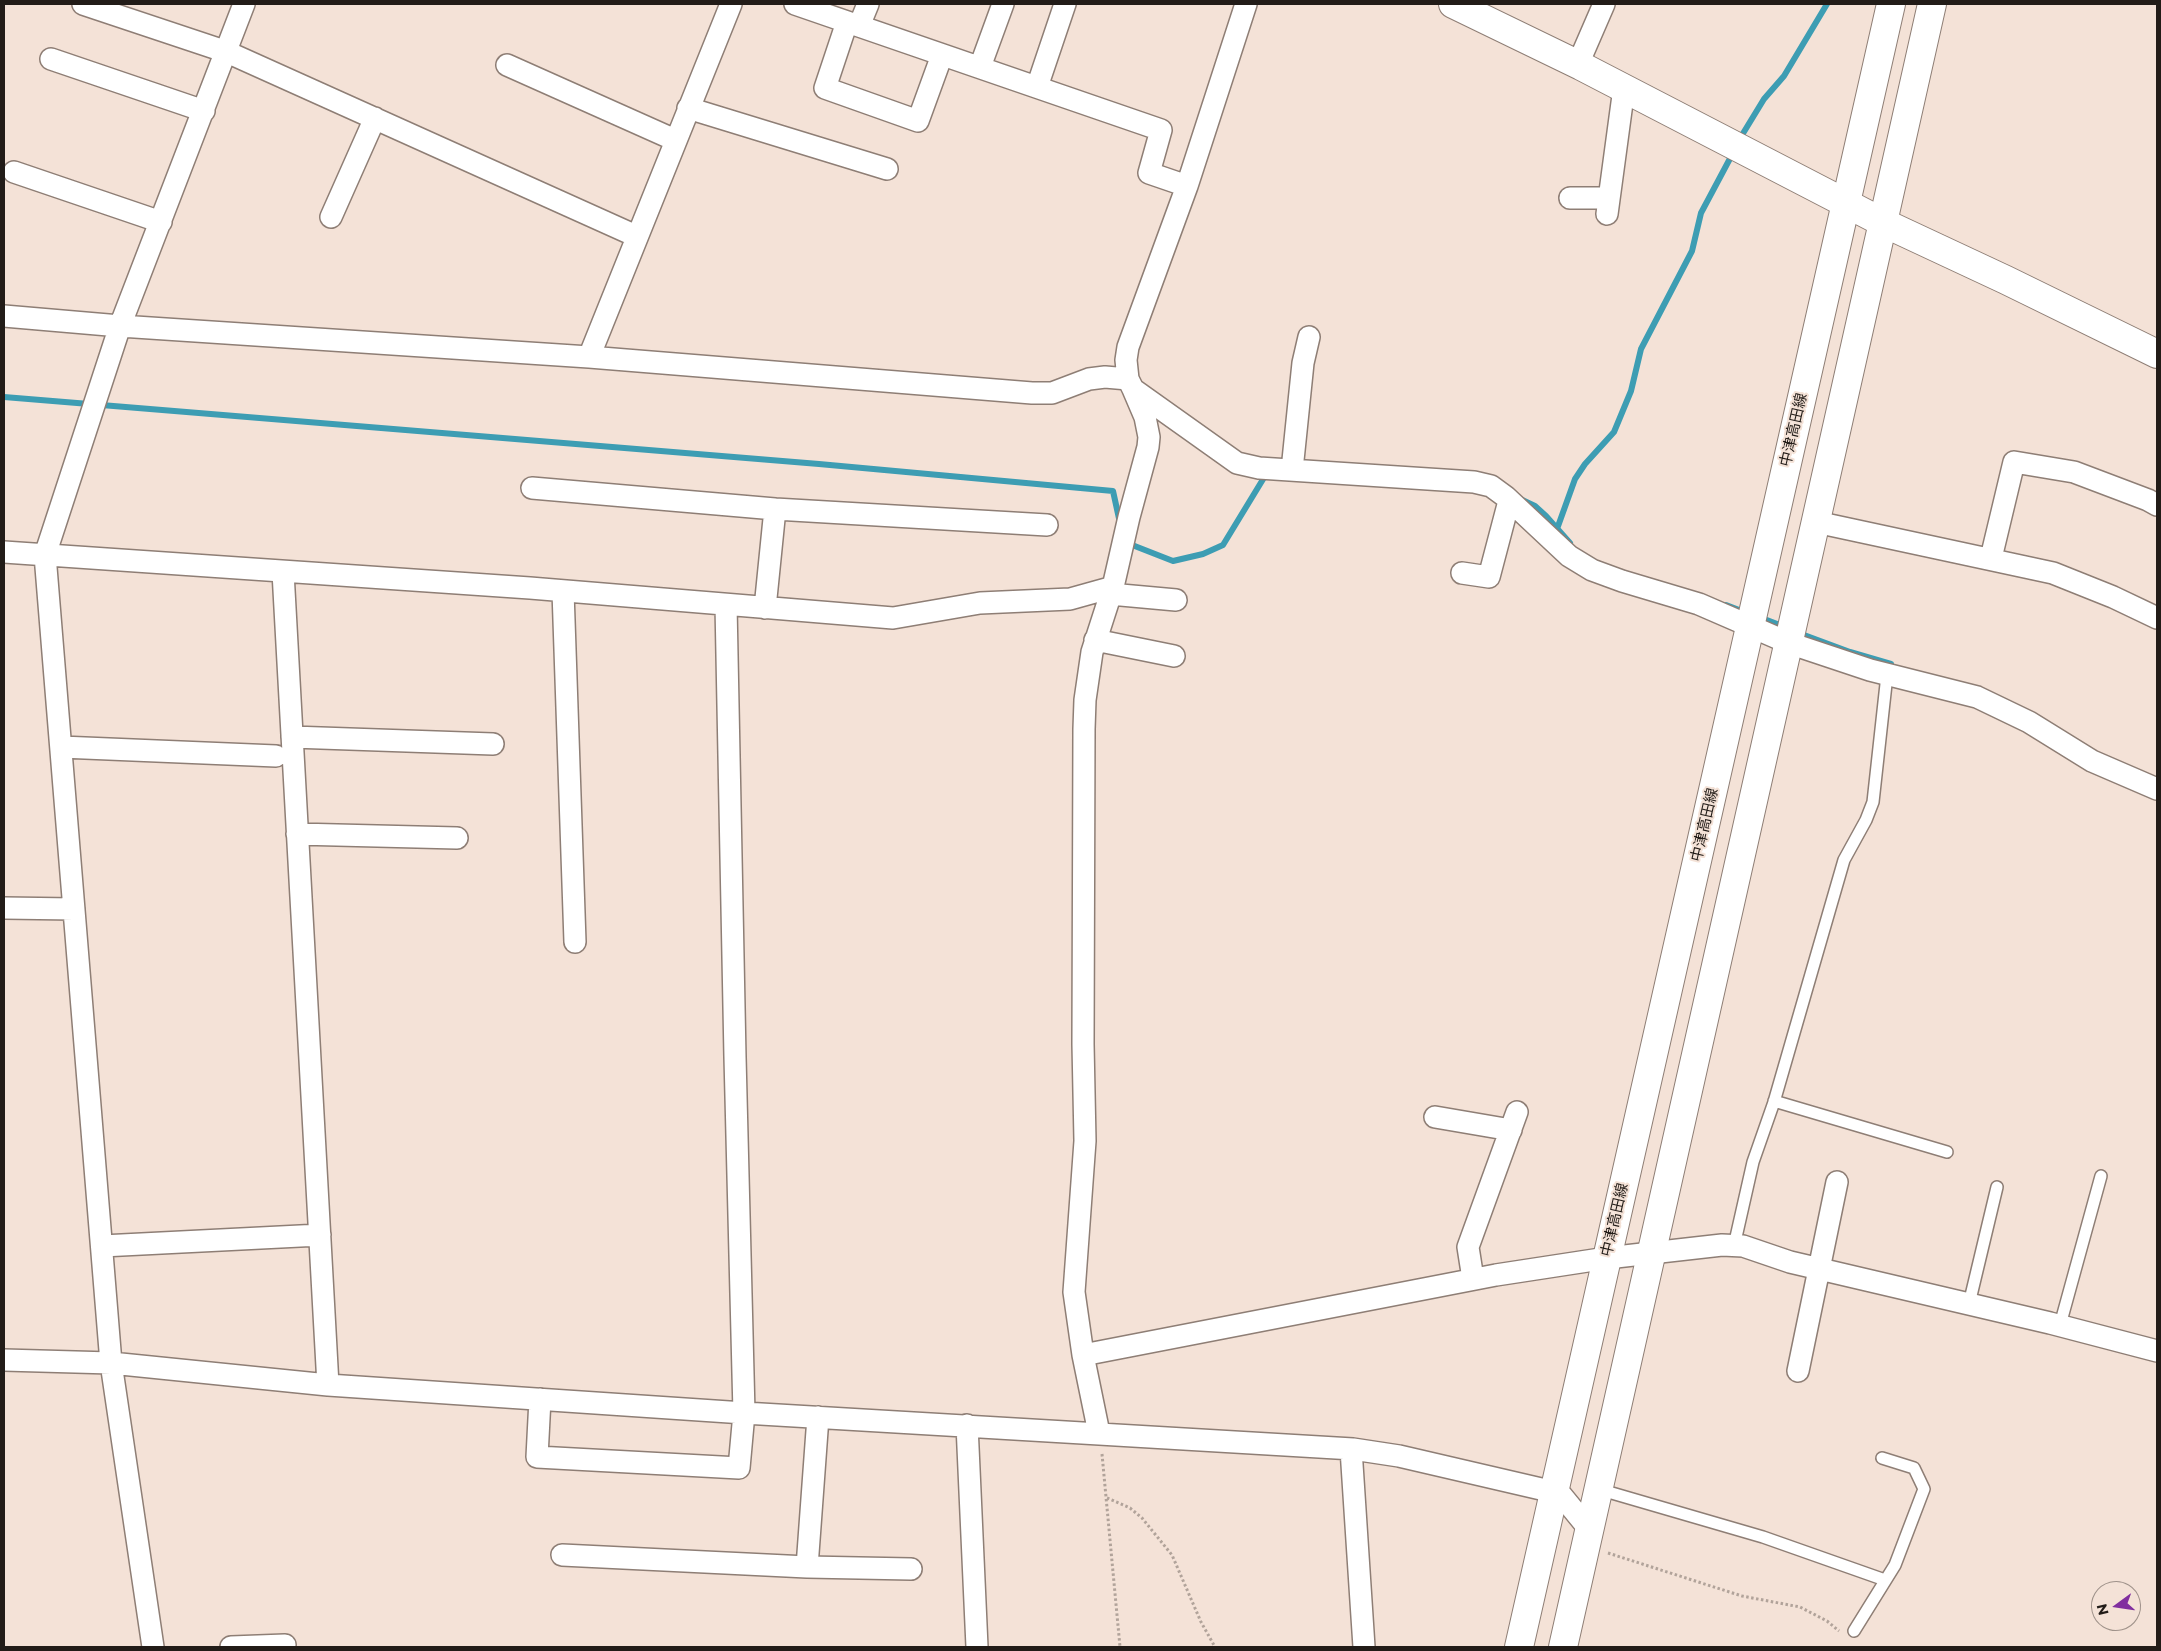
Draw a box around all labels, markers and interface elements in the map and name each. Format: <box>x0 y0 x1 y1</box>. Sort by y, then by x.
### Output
street label: 中津高田線 <box>1777 391 1811 469</box>
street label: 中津高田線 <box>1688 786 1722 864</box>
street label: 中津高田線 <box>1598 1181 1632 1259</box>
north arrow <box>2091 1581 2141 1631</box>
text: N <box>2092 1602 2113 1617</box>

